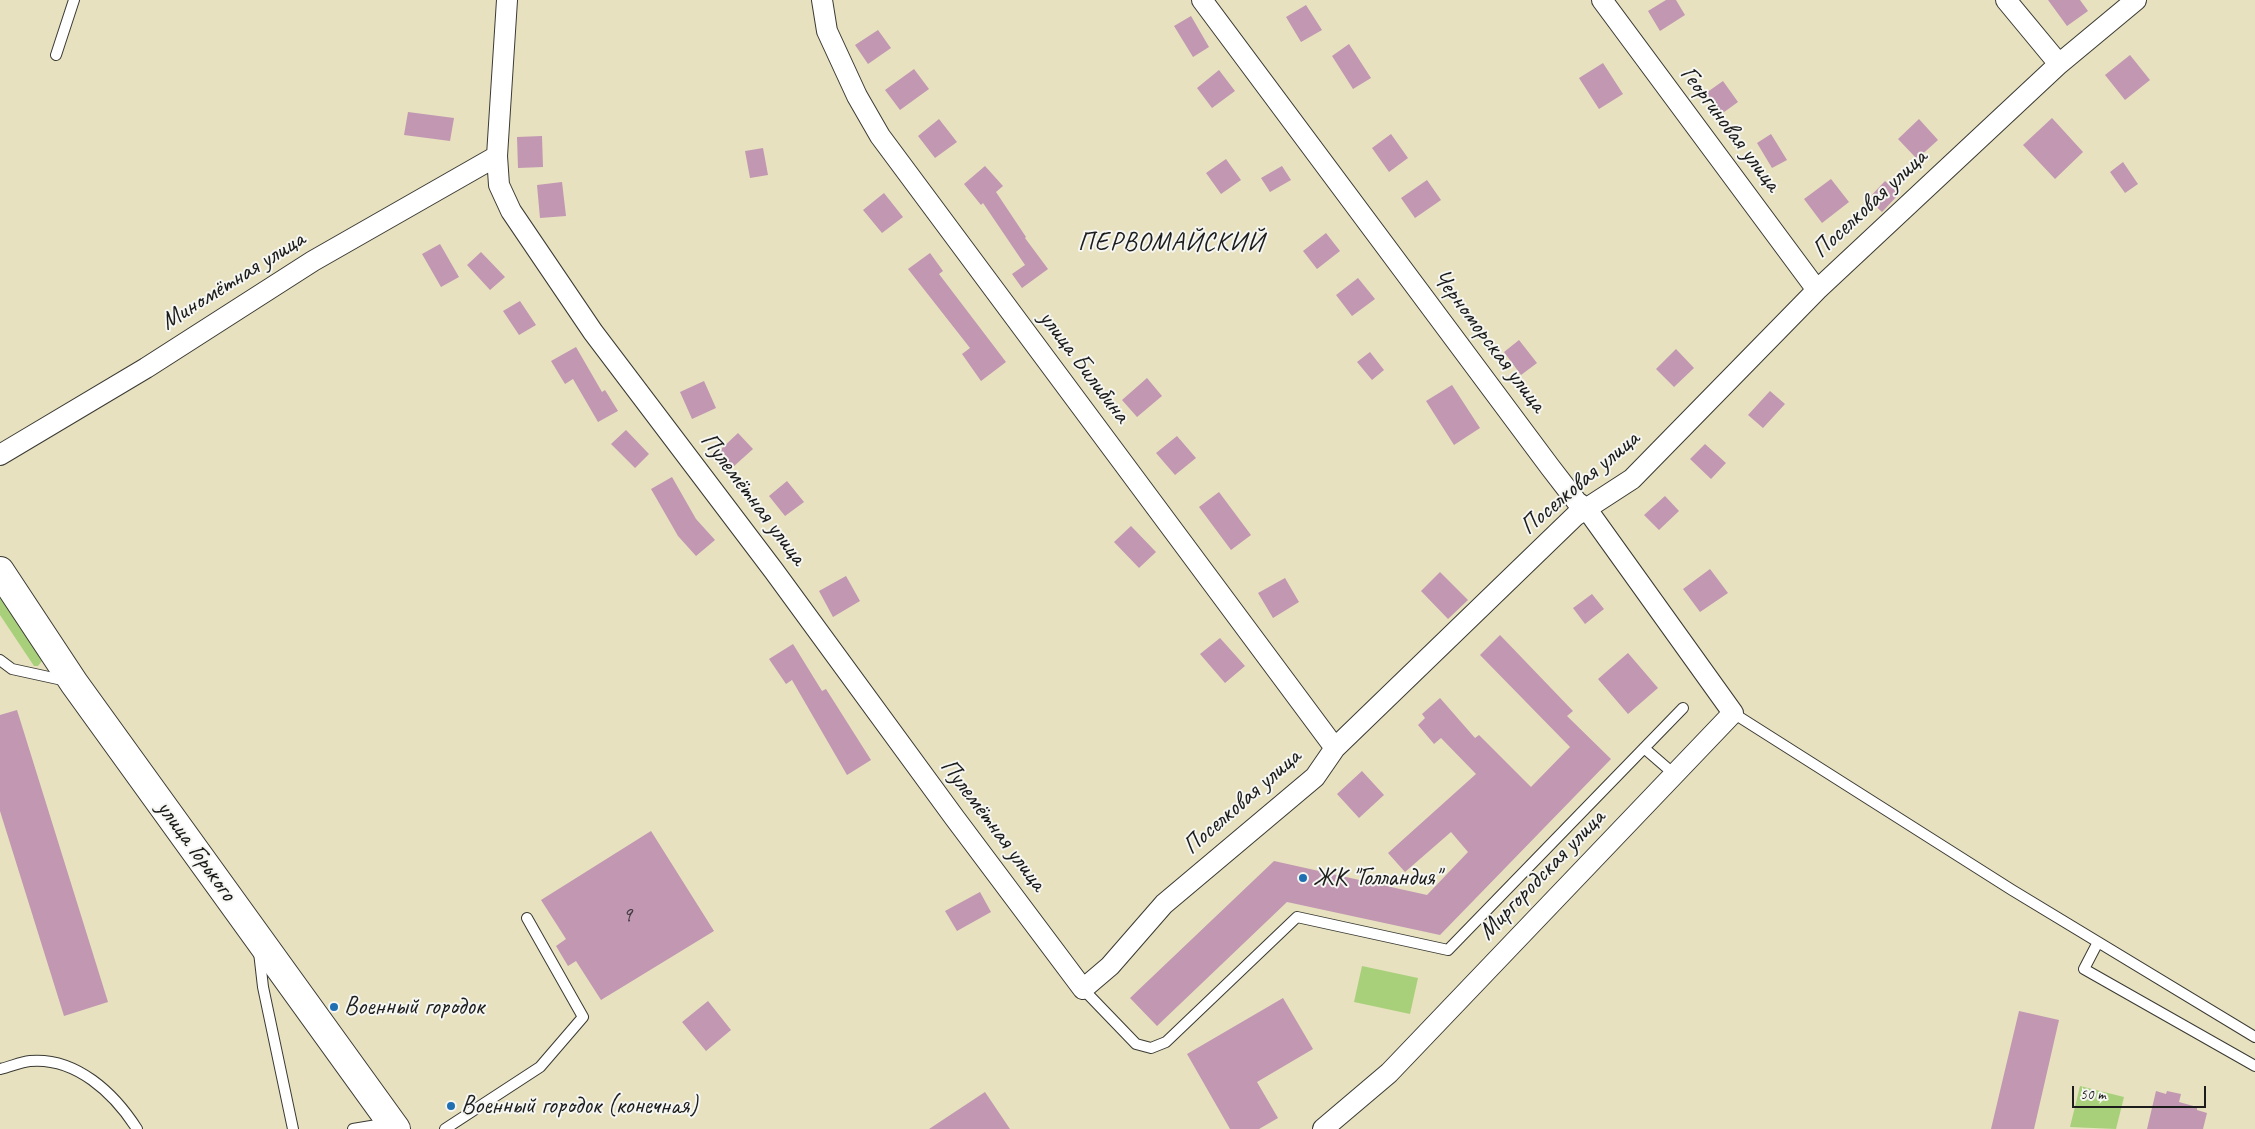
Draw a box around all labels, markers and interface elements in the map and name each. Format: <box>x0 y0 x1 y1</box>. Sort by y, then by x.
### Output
street label: Георгиновая улица <box>1673 60 1787 198</box>
street label: Поселковая улица <box>1806 143 1934 265</box>
street label: Миномётная улица <box>155 225 311 337</box>
district label: ПЕРВОМАЙСКИЙ <box>1076 227 1266 259</box>
street label: Черноморская улица <box>1425 263 1553 419</box>
street label: улица Билибина <box>1032 305 1136 429</box>
street label: Поселковая улица <box>1514 424 1646 542</box>
street label: Пулемётная улица <box>693 427 813 571</box>
street label: Поселковая улица <box>1177 743 1307 861</box>
street label: Пулемётная улица <box>933 753 1053 897</box>
street label: улица Горького <box>149 795 243 907</box>
street label: Миргородская улица <box>1472 803 1612 947</box>
place label: ЖК "Голландия" <box>1313 863 1440 893</box>
marker: ЖК "Голландия" <box>1297 872 1309 884</box>
house number: 9 <box>622 902 632 928</box>
place label: Военный городок <box>344 992 484 1022</box>
marker: Военный городок <box>328 1001 340 1013</box>
scale bar <box>2075 1076 2209 1108</box>
text: 50 m <box>2080 1085 2106 1104</box>
place label: Военный городок (конечная) <box>461 1091 698 1121</box>
marker: Военный городок (конечная) <box>445 1100 457 1112</box>

